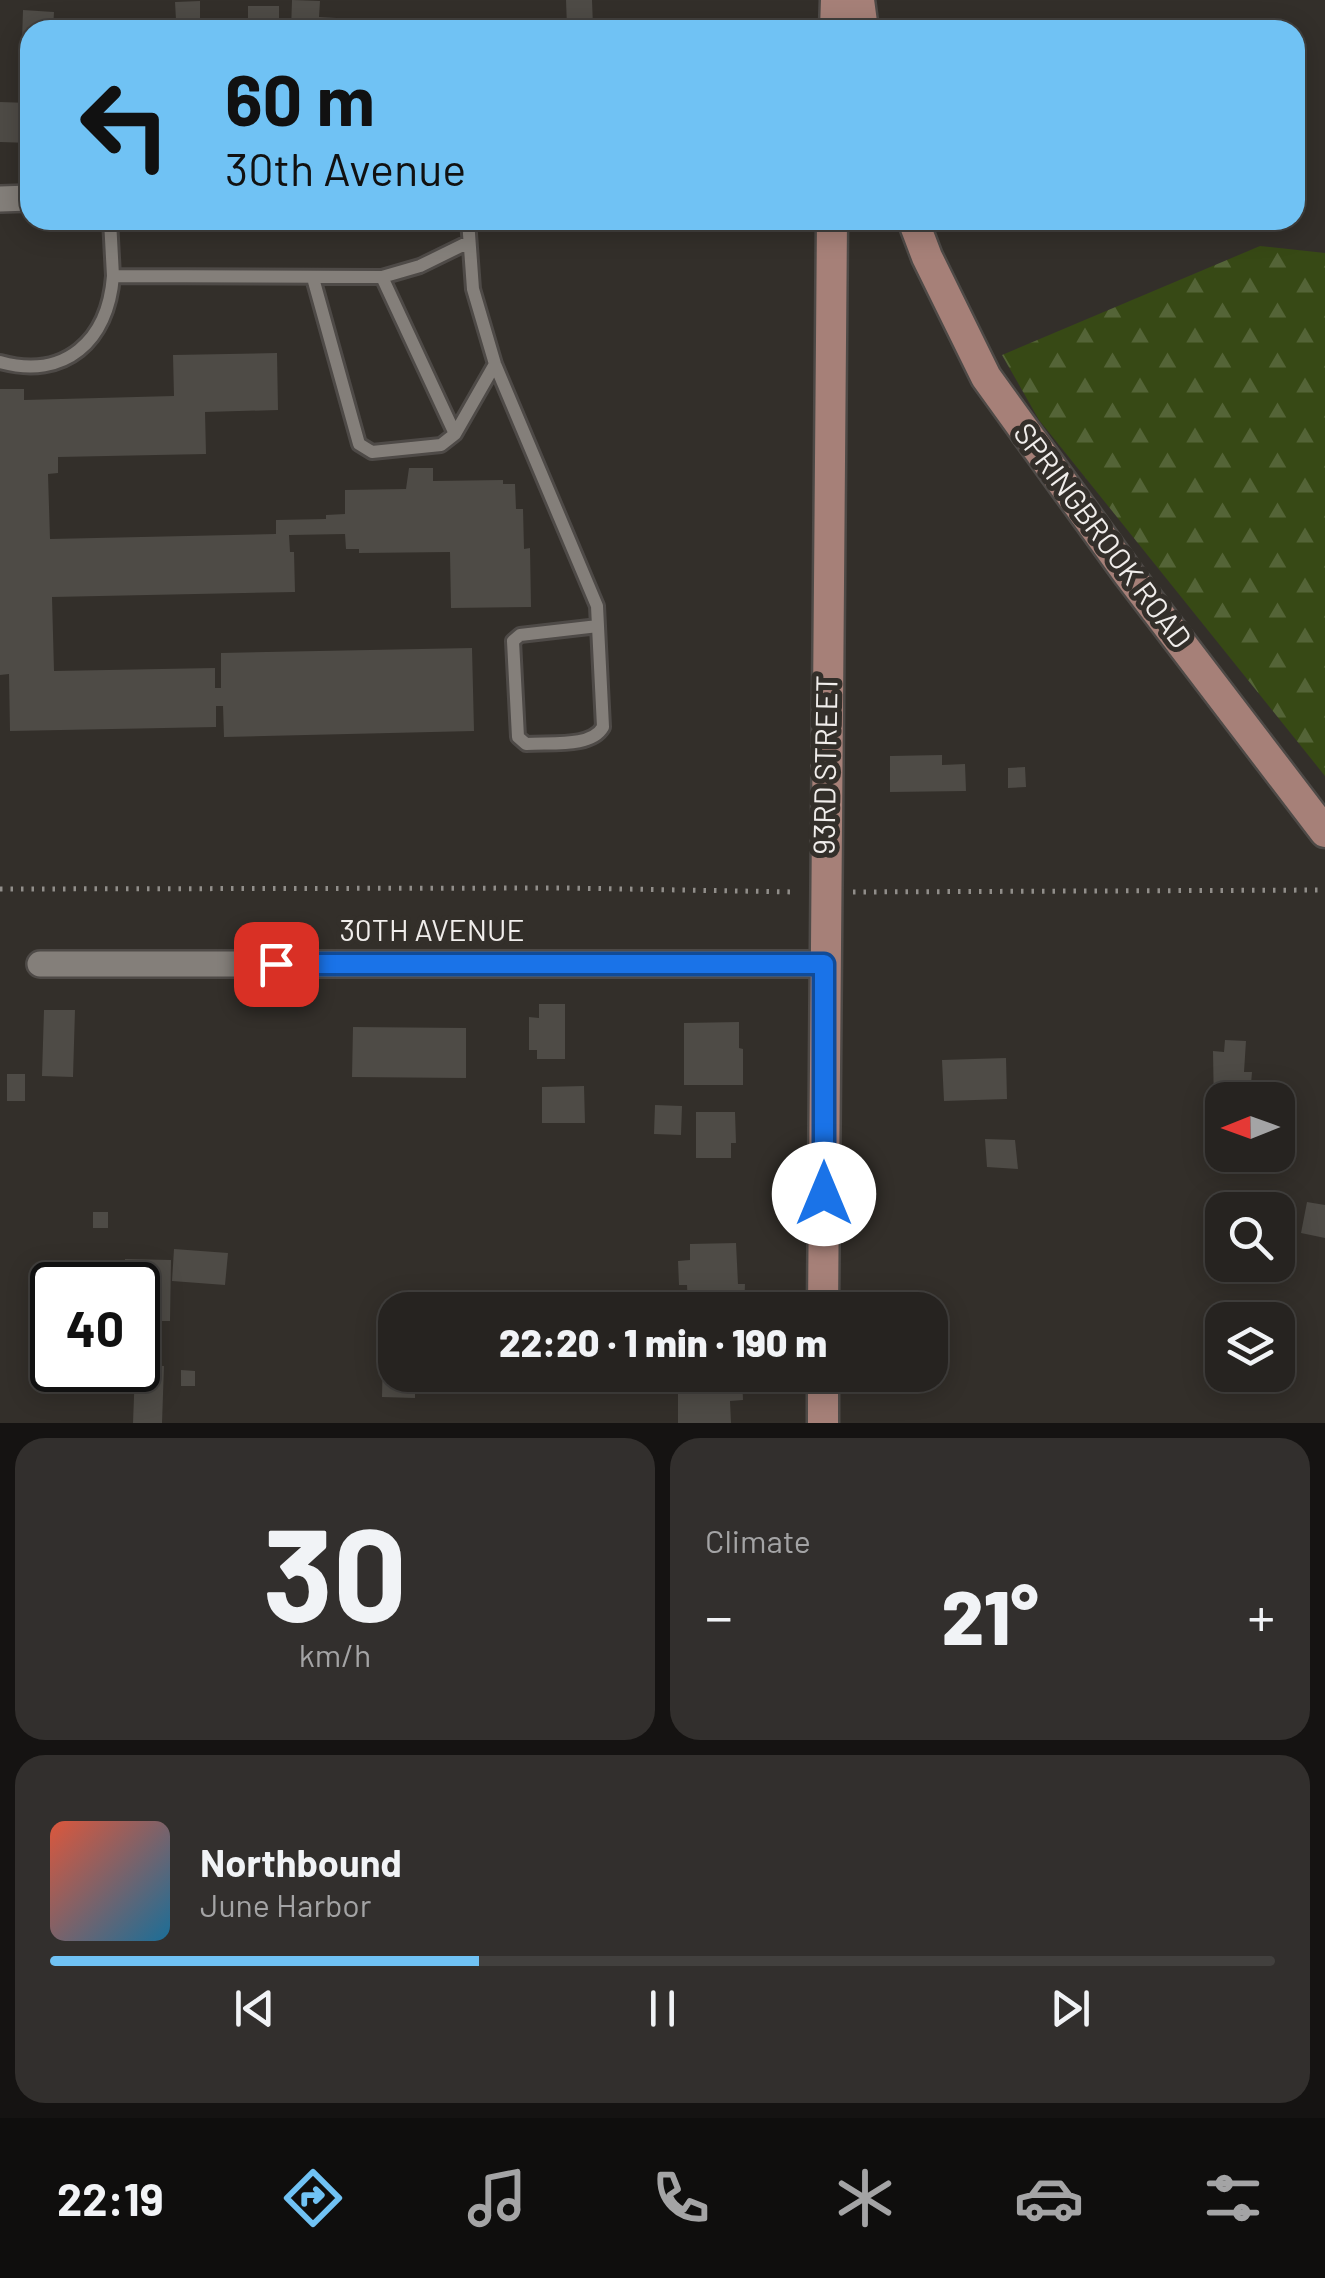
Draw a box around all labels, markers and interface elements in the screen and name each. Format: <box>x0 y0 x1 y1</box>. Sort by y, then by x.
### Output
text: 60 m <box>225 56 375 140</box>
icon: left <box>60 60 190 190</box>
text: 30th Avenue <box>225 141 466 195</box>
street label: SPRINGBROOK ROAD <box>1007 415 1200 654</box>
street label: 93RD STREET <box>804 675 844 855</box>
street label: 30TH AVENUE <box>339 911 525 947</box>
pin <box>234 922 319 1007</box>
icon: arrive <box>249 937 304 992</box>
north arrow <box>1205 1082 1295 1172</box>
map controls <box>1205 1082 1295 1392</box>
position arrow <box>772 1142 876 1246</box>
button: search <box>1205 1192 1295 1282</box>
speed limit sign: 40 <box>30 1262 160 1392</box>
button: layers <box>1205 1302 1295 1392</box>
text: 22:20 · 1 min · 190 m <box>499 1319 827 1365</box>
text: 30 <box>263 1492 407 1648</box>
text: Climate <box>705 1521 811 1559</box>
text: 21° <box>941 1570 1039 1660</box>
text: − <box>705 1582 733 1648</box>
text: + <box>1247 1582 1275 1648</box>
text: km/h <box>299 1635 371 1673</box>
text: Northbound <box>200 1839 402 1885</box>
text: June Harbor <box>200 1885 371 1923</box>
icon: previous <box>227 1981 282 2036</box>
icon: pause <box>635 1981 690 2036</box>
icon: next <box>1043 1981 1098 2036</box>
icon: directions <box>278 2163 348 2233</box>
icon: music <box>462 2163 532 2233</box>
icon: phone <box>646 2163 716 2233</box>
icon: climate <box>830 2163 900 2233</box>
icon: car <box>1014 2163 1084 2233</box>
icon: filters <box>1198 2163 1268 2233</box>
text: 22:19 <box>57 2171 164 2225</box>

